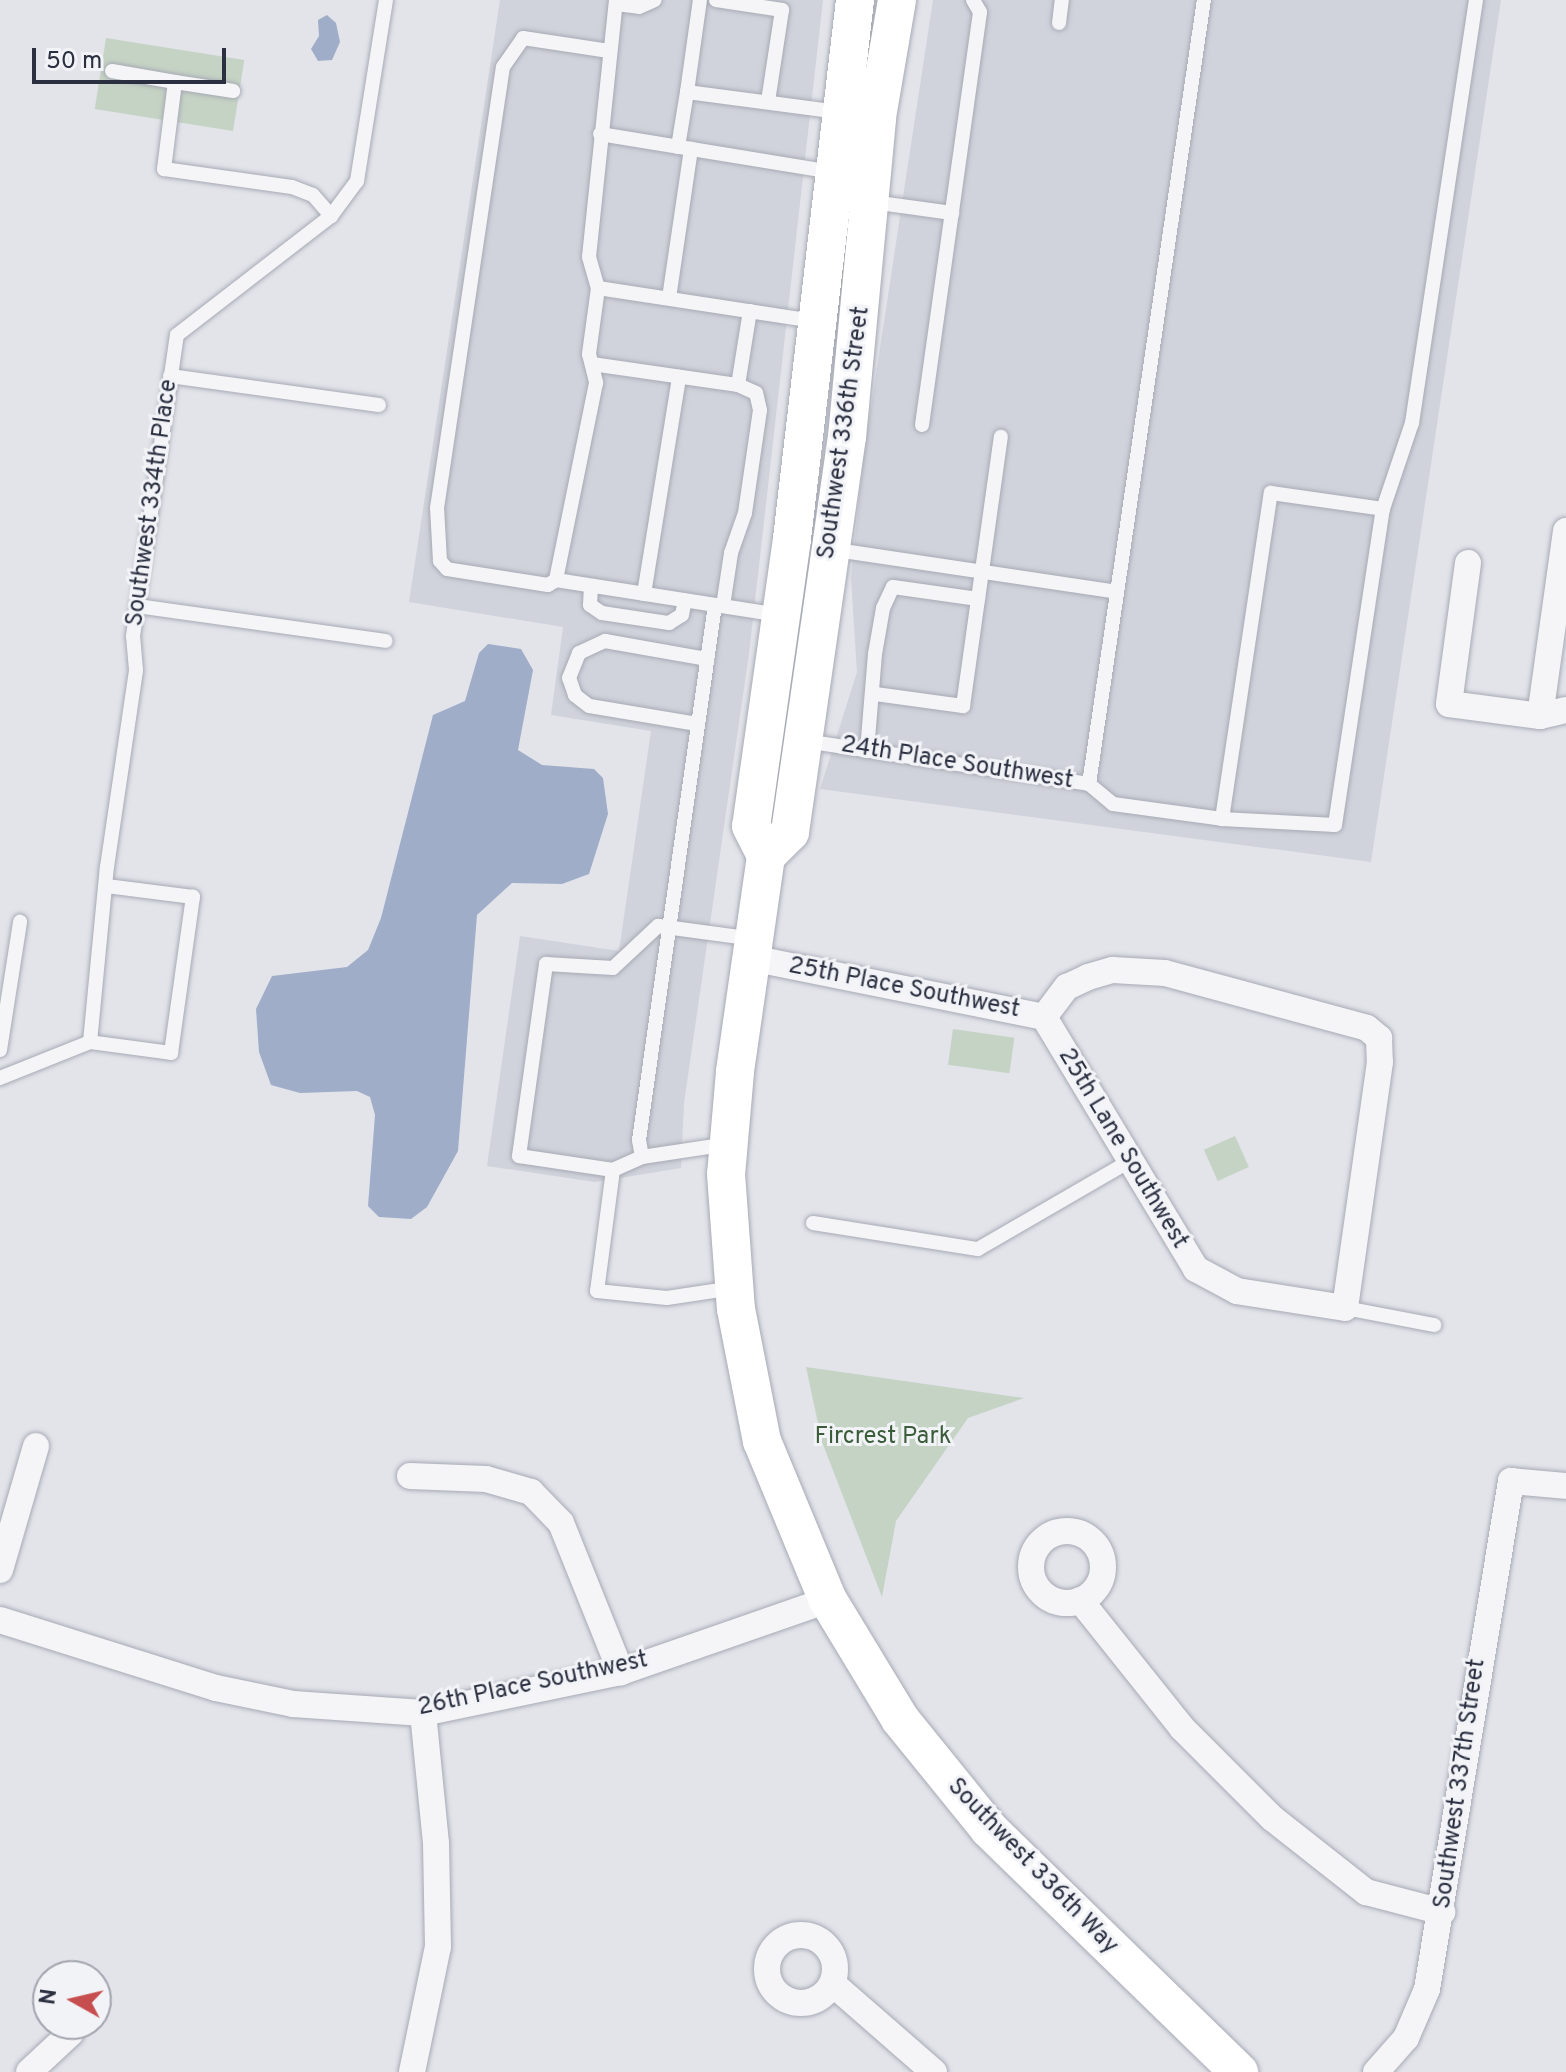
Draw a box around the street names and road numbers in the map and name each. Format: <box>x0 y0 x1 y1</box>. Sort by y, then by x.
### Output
street label: Southwest 336th Street <box>813 305 877 561</box>
street label: Southwest 334th Place <box>121 378 185 628</box>
street label: 24th Place Southwest <box>839 731 1075 797</box>
street label: 25th Place Southwest <box>786 952 1022 1026</box>
street label: 25th Lane Southwest <box>1051 1044 1193 1254</box>
street label: 26th Place Southwest <box>415 1647 651 1723</box>
street label: Southwest 337th Street <box>1429 1657 1493 1911</box>
street label: Southwest 336th Way <box>940 1773 1124 1961</box>

